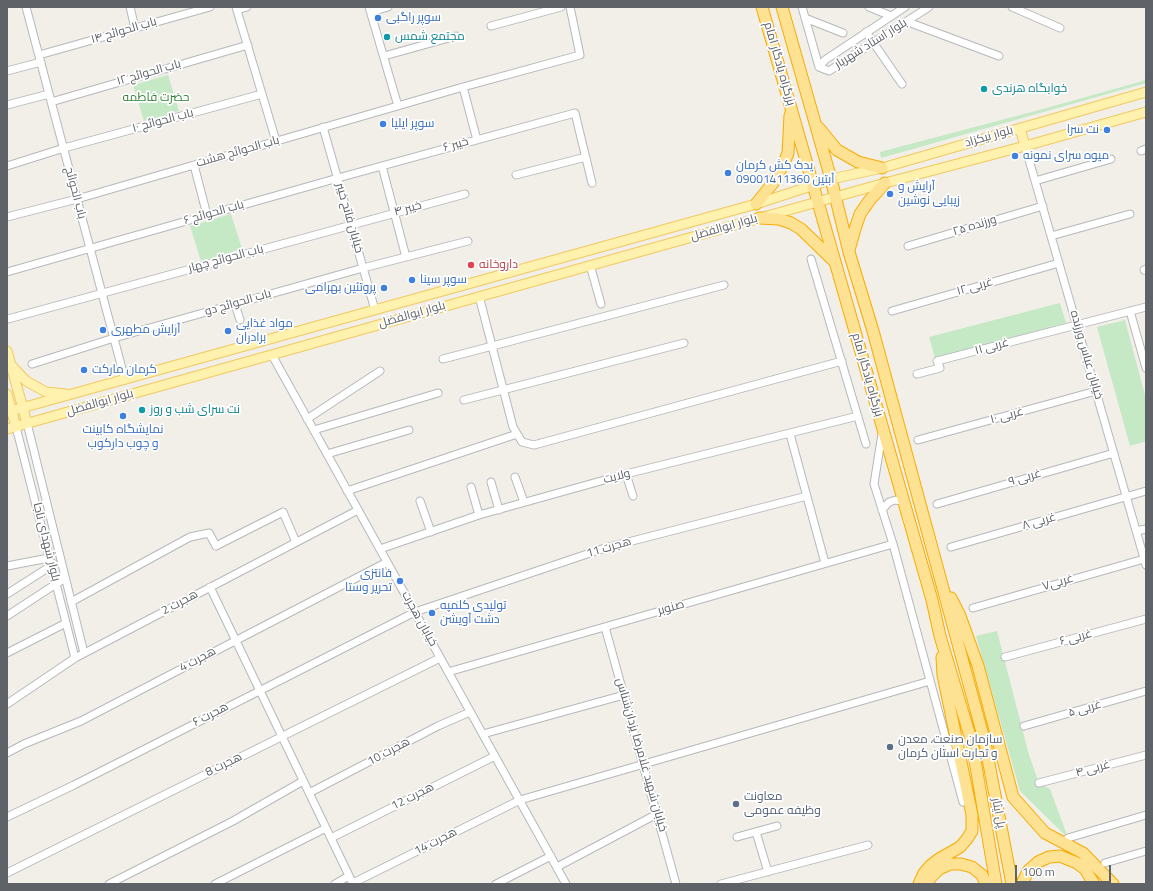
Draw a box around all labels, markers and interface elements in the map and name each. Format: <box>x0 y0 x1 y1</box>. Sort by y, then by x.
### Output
place label: سوپر راگبی <box>386 11 441 25</box>
marker: سوپر راگبی <box>373 13 383 23</box>
street label: باب الحوائج ۱۴ <box>89 15 159 47</box>
street label: بلوار استاد شهریار <box>832 16 910 72</box>
street label: بزرگراه یادگار امام <box>760 20 798 108</box>
place label: مجتمع شمس <box>395 30 465 44</box>
marker: مجتمع شمس <box>382 32 392 42</box>
street label: باب الحوائج ۱۲ <box>115 57 183 89</box>
place label: خوابگاه هرندی <box>992 82 1067 96</box>
marker: خوابگاه هرندی <box>979 84 989 94</box>
park label: حضرت فاطمه <box>123 91 189 105</box>
street label: باب الحوائج ۱۰ <box>131 106 195 136</box>
place label: سوپر ایلیا <box>391 117 434 131</box>
marker: سوپر ایلیا <box>378 119 388 129</box>
street label: بلوار نیکزاد <box>963 123 1015 151</box>
place label: نت سرا <box>1067 123 1099 137</box>
marker: نت سرا <box>1102 125 1112 135</box>
street label: باب الحوائج هشت <box>195 133 281 171</box>
street label: خیبر ۶ <box>442 135 470 155</box>
place label: میوه سرای نمونه <box>1023 149 1109 163</box>
marker: میوه سرای نمونه <box>1010 151 1020 161</box>
place label: یدک کش کرمان آبتین 09001411360 <box>736 159 834 187</box>
street label: باب الحوائج <box>61 165 89 221</box>
marker: یدک کش کرمان آبتین 09001411360 <box>723 168 733 178</box>
place label: آرایش و زیبایی نوشین <box>898 180 960 208</box>
street label: خیابان فاتح خیبر <box>332 181 366 255</box>
marker: آرایش و زیبایی نوشین <box>885 189 895 199</box>
street label: باب الحوائج ۶ <box>182 198 246 228</box>
street label: خیبر ۴ <box>393 198 423 220</box>
street label: بلوار ابوالفضل <box>689 212 759 244</box>
street label: ورزنده ۲۵ <box>951 213 999 239</box>
street label: باب الحوائج چهار <box>187 242 265 276</box>
place label: داروخانه <box>479 258 518 272</box>
marker: داروخانه <box>466 260 476 270</box>
place label: سوپر سینا <box>420 273 467 287</box>
marker: سوپر سینا <box>407 275 417 285</box>
street label: غربی ۱۲ <box>955 275 995 299</box>
place label: پروتئین بهرامی <box>305 281 376 295</box>
marker: پروتئین بهرامی <box>379 283 389 293</box>
street label: باب الحوائج دو <box>203 287 273 319</box>
street label: بلوار ابوالفضل <box>377 299 447 331</box>
street label: خیابان عباس ورزنده <box>1066 309 1106 401</box>
place label: مواد غذایی برادران <box>236 317 293 345</box>
place label: آرایش مطهری <box>111 323 180 337</box>
marker: آرایش مطهری <box>98 325 108 335</box>
marker: مواد غذایی برادران <box>223 326 233 336</box>
street label: بزرگراه یادگار امام <box>848 331 886 419</box>
street label: غربی ۱۱ <box>973 336 1011 358</box>
place label: کرمان مارکت <box>92 363 157 377</box>
marker: کرمان مارکت <box>79 365 89 375</box>
street label: بلوار ابوالفضل <box>65 387 135 419</box>
place label: نت سرای شب و روز <box>150 403 240 417</box>
marker: نت سرای شب و روز <box>137 405 147 415</box>
street label: غربی ۱۰ <box>989 405 1025 427</box>
marker: نمایشگاه کابینت و چوب دارکوب <box>118 411 128 421</box>
place label: نمایشگاه کابینت و چوب دارکوب <box>82 423 164 451</box>
street label: غربی ۹ <box>1007 466 1043 490</box>
street label: ولایت <box>602 467 632 487</box>
street label: بلوار شهدای ناجا <box>29 501 63 583</box>
street label: غربی ۸ <box>1020 510 1058 534</box>
street label: هجرت 11 <box>585 535 633 561</box>
place label: فانتزی تحریر وستا <box>345 567 392 595</box>
street label: غربی۷ <box>1041 572 1075 594</box>
marker: فانتزی تحریر وستا <box>395 576 405 586</box>
street label: هجرت 2 <box>159 587 201 619</box>
street label: خیابان هجرت <box>398 589 440 649</box>
street label: صنوبر <box>656 597 686 619</box>
place label: تولیدی کلمپه دشت آویشن <box>440 599 507 627</box>
marker: تولیدی کلمپه دشت آویشن <box>427 608 437 618</box>
street label: غربی ۶ <box>1058 627 1094 649</box>
street label: هجرت 4 <box>177 644 219 676</box>
street label: خیابان شهید غلامرضا یزدان‌شناس <box>612 676 670 834</box>
street label: غربی ۵ <box>1067 697 1103 721</box>
street label: هجرت ۶ <box>191 700 231 730</box>
place label: سازمان صنعت، معدن و تجارت استان کرمان <box>898 733 1002 761</box>
street label: هجرت 10 <box>365 735 413 769</box>
marker: سازمان صنعت، معدن و تجارت استان کرمان <box>885 742 895 752</box>
street label: هجرت 8 <box>203 750 245 780</box>
street label: غربی ۴ <box>1074 757 1112 781</box>
street label: هجرت 12 <box>389 780 437 814</box>
place label: معاونت وظیفه عمومی <box>744 790 821 818</box>
street label: پل ایثار <box>988 796 1008 830</box>
marker: معاونت وظیفه عمومی <box>731 799 741 809</box>
street label: هجرت 14 <box>412 825 460 859</box>
scale bar <box>1017 857 1113 883</box>
text: 100 m <box>1022 862 1055 881</box>

